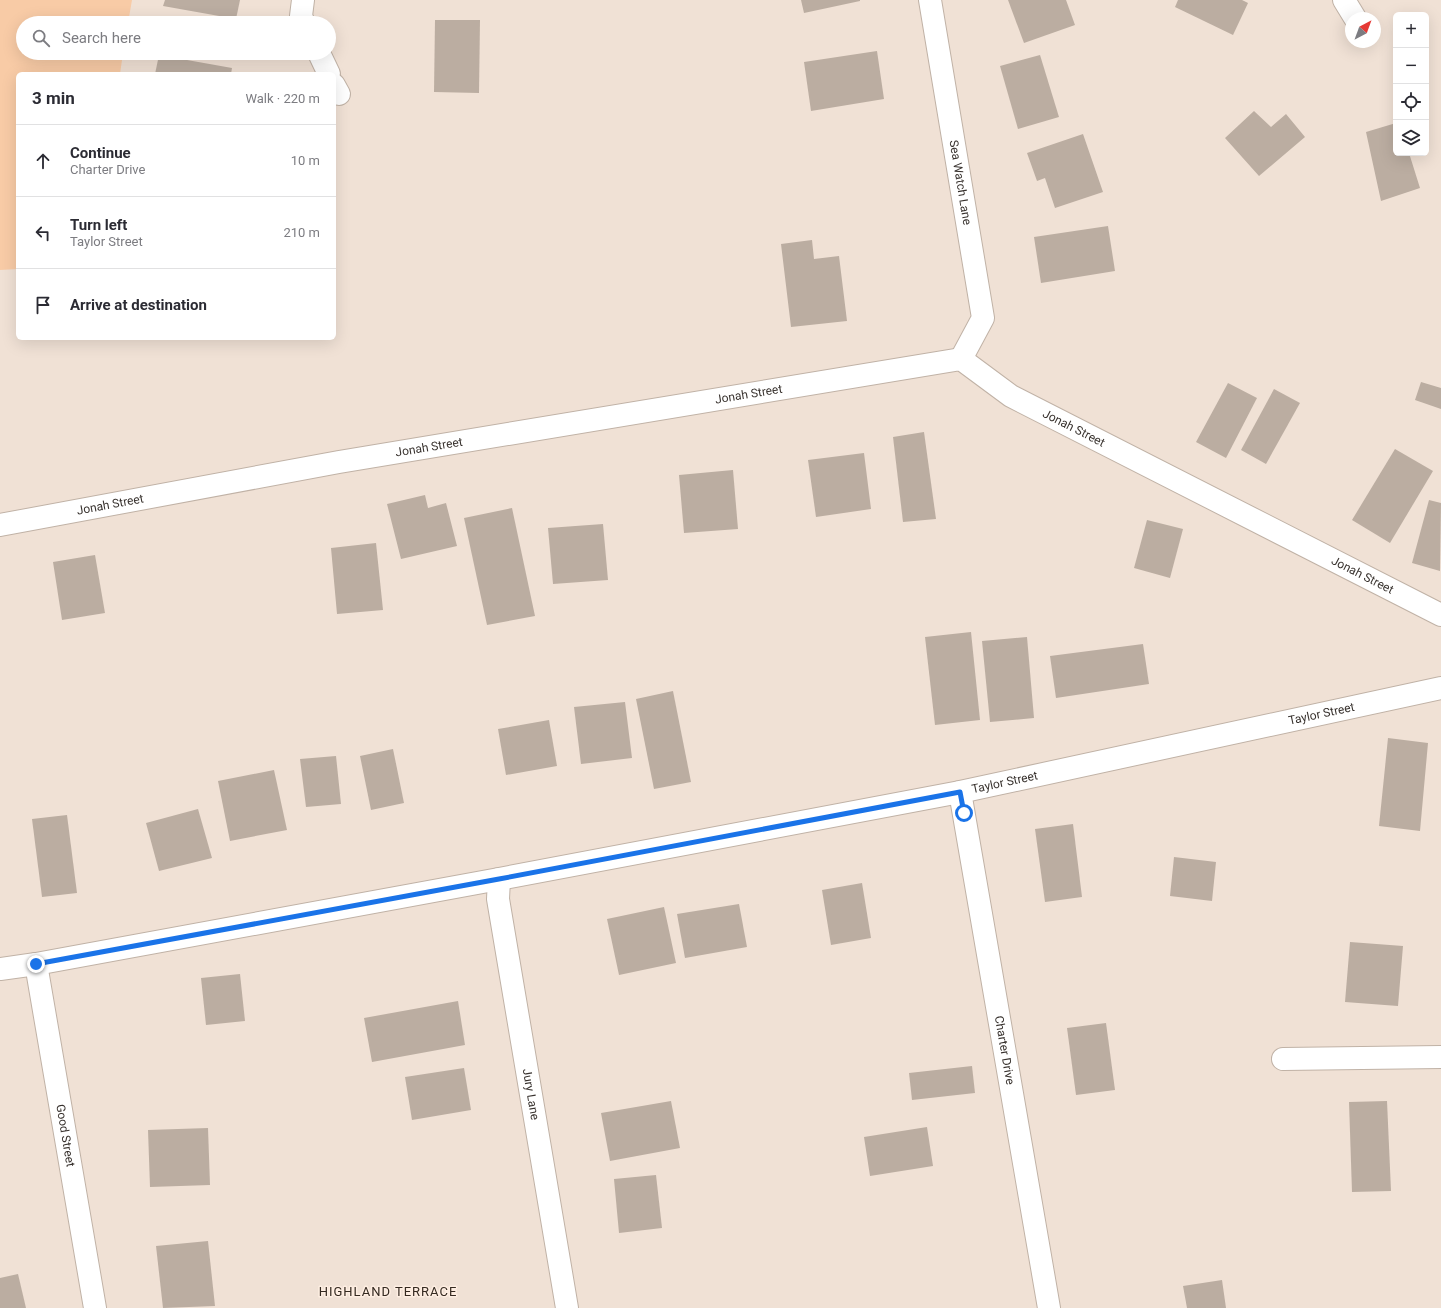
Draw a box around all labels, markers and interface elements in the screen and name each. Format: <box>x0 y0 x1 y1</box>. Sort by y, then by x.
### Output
north arrow <box>1345 12 1381 48</box>
map controls <box>1393 12 1429 156</box>
button: + <box>1393 12 1429 48</box>
search box <box>16 16 336 60</box>
icon: search <box>30 27 52 49</box>
text: Search here <box>62 29 141 47</box>
button: − <box>1393 48 1429 84</box>
button: locate <box>1393 84 1429 120</box>
text: 3 min <box>32 88 75 108</box>
text: Walk · 220 m <box>245 91 320 106</box>
button: layers <box>1393 120 1429 156</box>
street label: Sea Watch Lane <box>946 139 974 226</box>
text: Continue <box>70 144 131 162</box>
icon: ahead <box>32 150 54 172</box>
text: 10 m <box>291 153 320 168</box>
text: Charter Drive <box>70 162 145 177</box>
text: Turn left <box>70 216 127 234</box>
icon: left <box>32 222 54 244</box>
text: 210 m <box>283 225 320 240</box>
text: Taylor Street <box>70 234 143 249</box>
icon: arrive <box>32 294 54 316</box>
text: Arrive at destination <box>70 296 207 314</box>
street label: Jonah Street <box>714 382 783 407</box>
street label: Jonah Street <box>1040 406 1107 450</box>
street label: Jonah Street <box>394 435 464 460</box>
street label: Jonah Street <box>75 491 145 518</box>
street label: Jonah Street <box>1329 553 1396 597</box>
street label: Taylor Street <box>1287 700 1356 728</box>
street label: Taylor Street <box>970 768 1039 796</box>
route start <box>955 804 973 822</box>
route end <box>27 955 45 973</box>
street label: Charter Drive <box>992 1015 1017 1086</box>
street label: Jury Lane <box>520 1067 542 1121</box>
street label: Good Street <box>53 1103 78 1168</box>
district label: HIGHLAND TERRACE <box>319 1284 457 1299</box>

